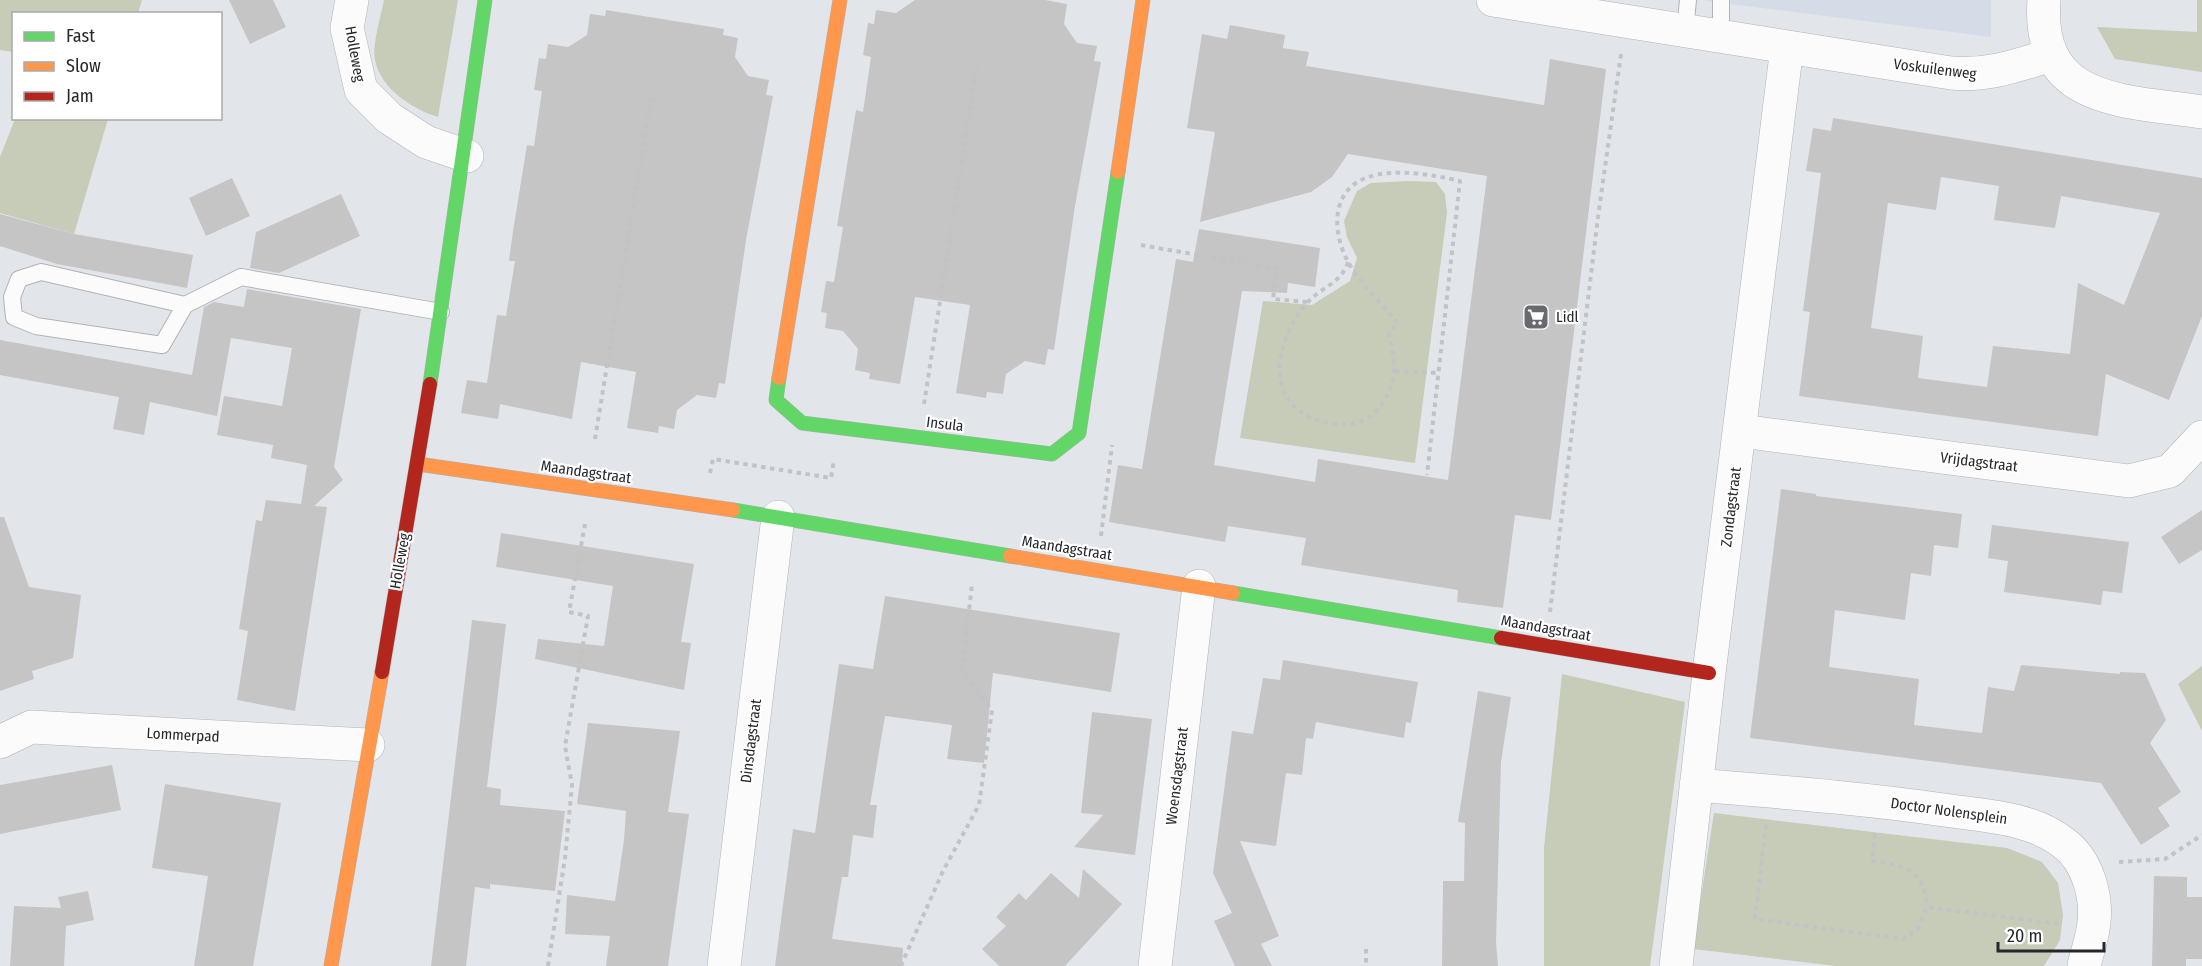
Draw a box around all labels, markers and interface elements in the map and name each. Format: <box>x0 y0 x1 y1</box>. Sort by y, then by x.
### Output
legend <box>12 12 222 120</box>
text: Fast <box>66 25 95 47</box>
street label: Holleweg <box>341 25 369 83</box>
text: Slow <box>66 55 101 77</box>
street label: Voskuilenweg <box>1892 55 1978 83</box>
text: Jam <box>66 85 94 107</box>
supermarket icon: Lidl <box>1521 302 1551 332</box>
place label: Lidl <box>1556 308 1578 326</box>
street label: Insula <box>925 413 965 435</box>
street label: Vrijdagstraat <box>1939 448 2019 476</box>
street label: Maandagstraat <box>540 457 632 487</box>
street label: Zondagstraat <box>1717 466 1745 548</box>
street label: Holleweg <box>386 532 414 590</box>
street label: Maandagstraat <box>1021 532 1113 564</box>
street label: Maandagstraat <box>1500 611 1592 645</box>
street label: Dinsdagstraat <box>737 698 765 784</box>
street label: Lommerpad <box>146 724 220 746</box>
street label: Woensdagstraat <box>1162 726 1192 826</box>
street label: Doctor Nolensplein <box>1889 794 2009 828</box>
scale bar <box>1998 915 2104 953</box>
text: 20 m <box>2007 925 2042 947</box>

